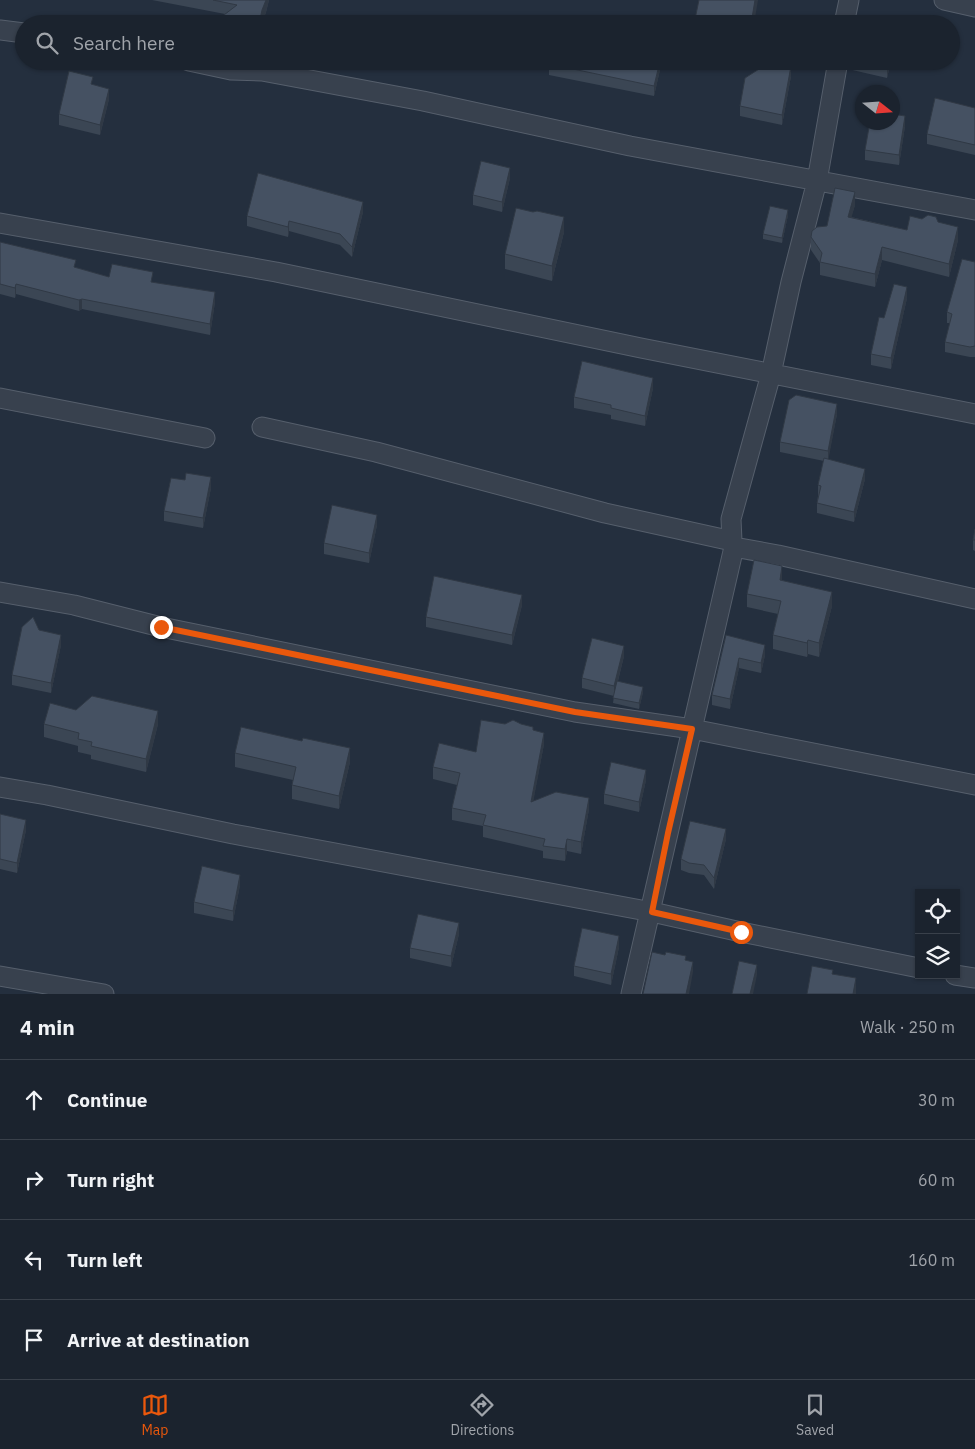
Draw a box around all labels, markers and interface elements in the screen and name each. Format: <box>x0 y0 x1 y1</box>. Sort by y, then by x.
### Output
search box <box>15 15 960 70</box>
icon: search <box>33 29 61 57</box>
text: Search here <box>73 31 175 55</box>
north arrow <box>855 85 900 130</box>
route end <box>150 616 173 639</box>
map controls <box>915 889 960 979</box>
button: locate <box>915 889 960 934</box>
route start <box>730 921 753 944</box>
button: layers <box>915 934 960 979</box>
text: 4 min <box>20 1013 75 1041</box>
text: Walk · 250 m <box>860 1017 955 1037</box>
icon: ahead <box>20 1086 48 1114</box>
text: Continue <box>67 1088 147 1112</box>
text: 30 m <box>918 1090 955 1110</box>
icon: right <box>20 1166 48 1194</box>
text: Turn right <box>67 1168 154 1192</box>
text: 60 m <box>918 1170 955 1190</box>
icon: left <box>20 1246 48 1274</box>
text: Turn left <box>67 1248 143 1272</box>
text: 160 m <box>908 1250 955 1270</box>
icon: arrive <box>20 1326 48 1354</box>
text: Arrive at destination <box>67 1328 250 1352</box>
tab: Map <box>141 1391 169 1439</box>
tab: Directions <box>451 1391 514 1439</box>
tab: Saved <box>796 1391 834 1439</box>

